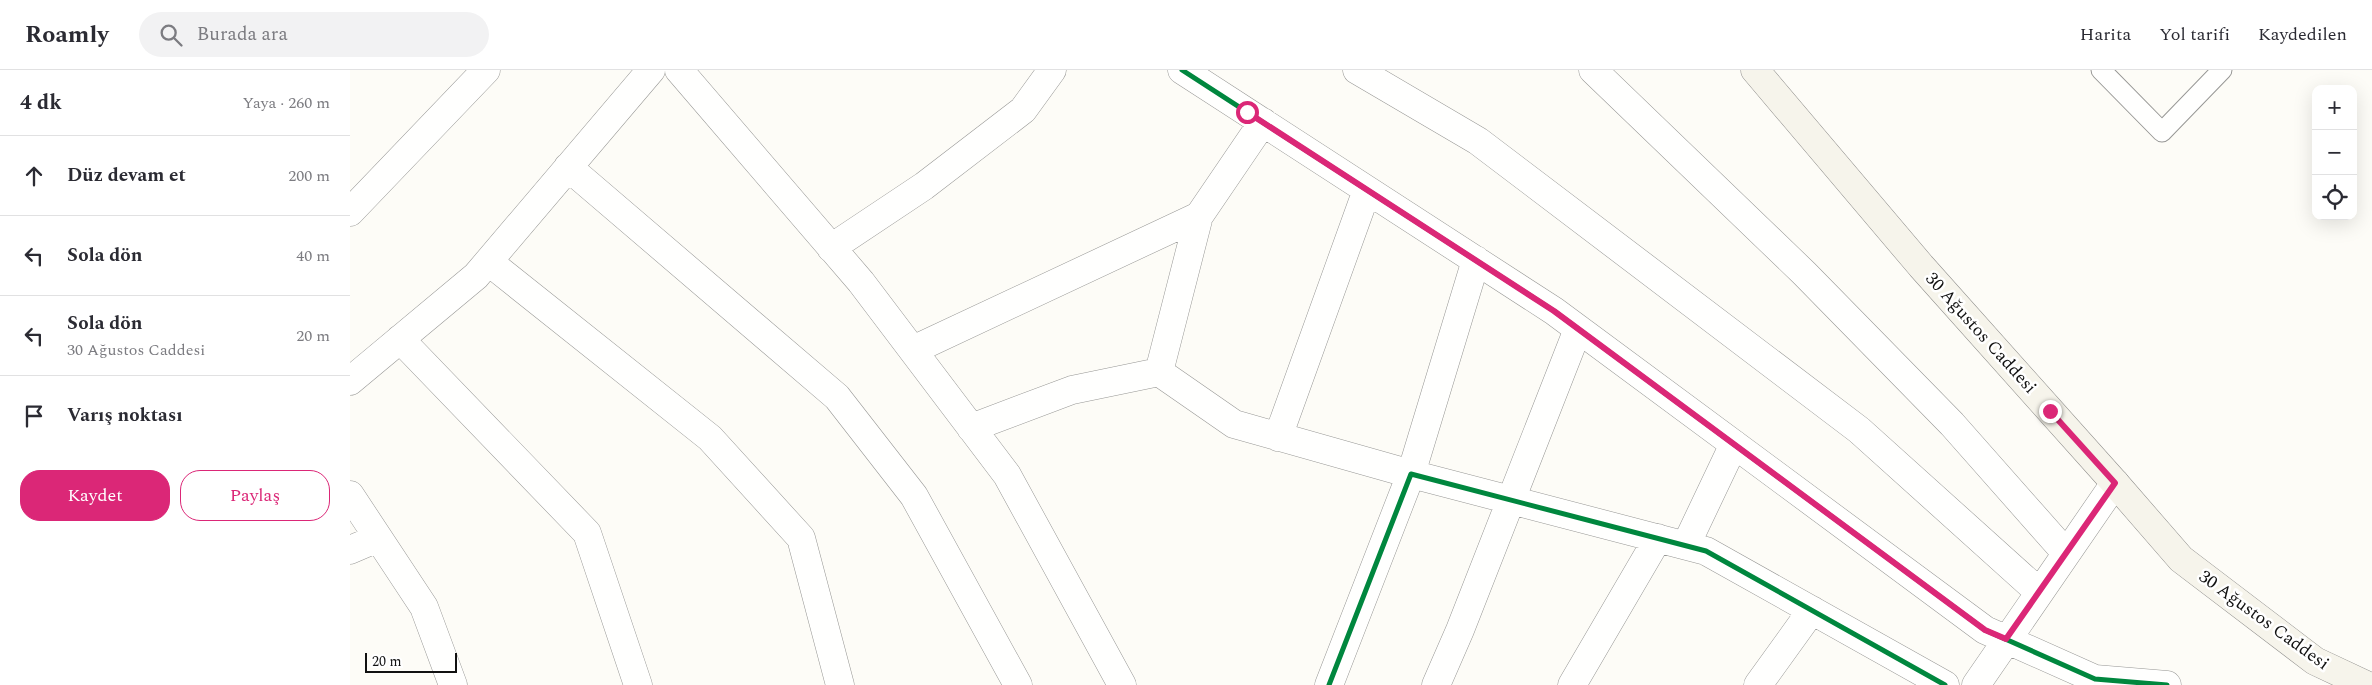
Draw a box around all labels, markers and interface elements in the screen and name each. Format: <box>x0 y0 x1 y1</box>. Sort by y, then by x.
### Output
search box <box>139 12 489 57</box>
text: Roamly <box>25 17 109 53</box>
text: Burada ara <box>197 20 288 49</box>
icon: search <box>157 21 185 49</box>
text: Harita <box>2080 21 2131 48</box>
text: Yol tarifi <box>2159 21 2230 48</box>
text: Kaydedilen <box>2258 21 2347 48</box>
map controls <box>2312 85 2357 220</box>
button: + <box>2312 85 2357 130</box>
text: 4 dk <box>20 87 62 119</box>
text: Yaya · 260 m <box>243 91 330 115</box>
route start <box>1236 101 1259 124</box>
button: − <box>2312 130 2357 175</box>
text: Düz devam et <box>67 161 186 190</box>
icon: ahead <box>20 162 48 190</box>
text: 200 m <box>288 164 330 188</box>
button: locate <box>2312 175 2357 220</box>
text: Sola dön <box>67 241 142 270</box>
icon: left <box>20 242 48 270</box>
text: 40 m <box>296 244 330 268</box>
street label: 30 Ağustos Caddesi <box>1919 266 2043 400</box>
text: Sola dön <box>67 309 142 338</box>
icon: left <box>20 322 48 350</box>
text: 20 m <box>296 324 330 348</box>
text: 30 Ağustos Caddesi <box>67 338 205 362</box>
route end <box>2039 400 2062 423</box>
text: Varış noktası <box>67 401 183 430</box>
icon: arrive <box>20 402 48 430</box>
button: Kaydet <box>20 470 170 521</box>
button: Paylaş <box>180 470 330 521</box>
street label: 30 Ağustos Caddesi <box>2193 563 2335 677</box>
scale bar <box>365 650 458 673</box>
text: 20 m <box>372 651 402 672</box>

